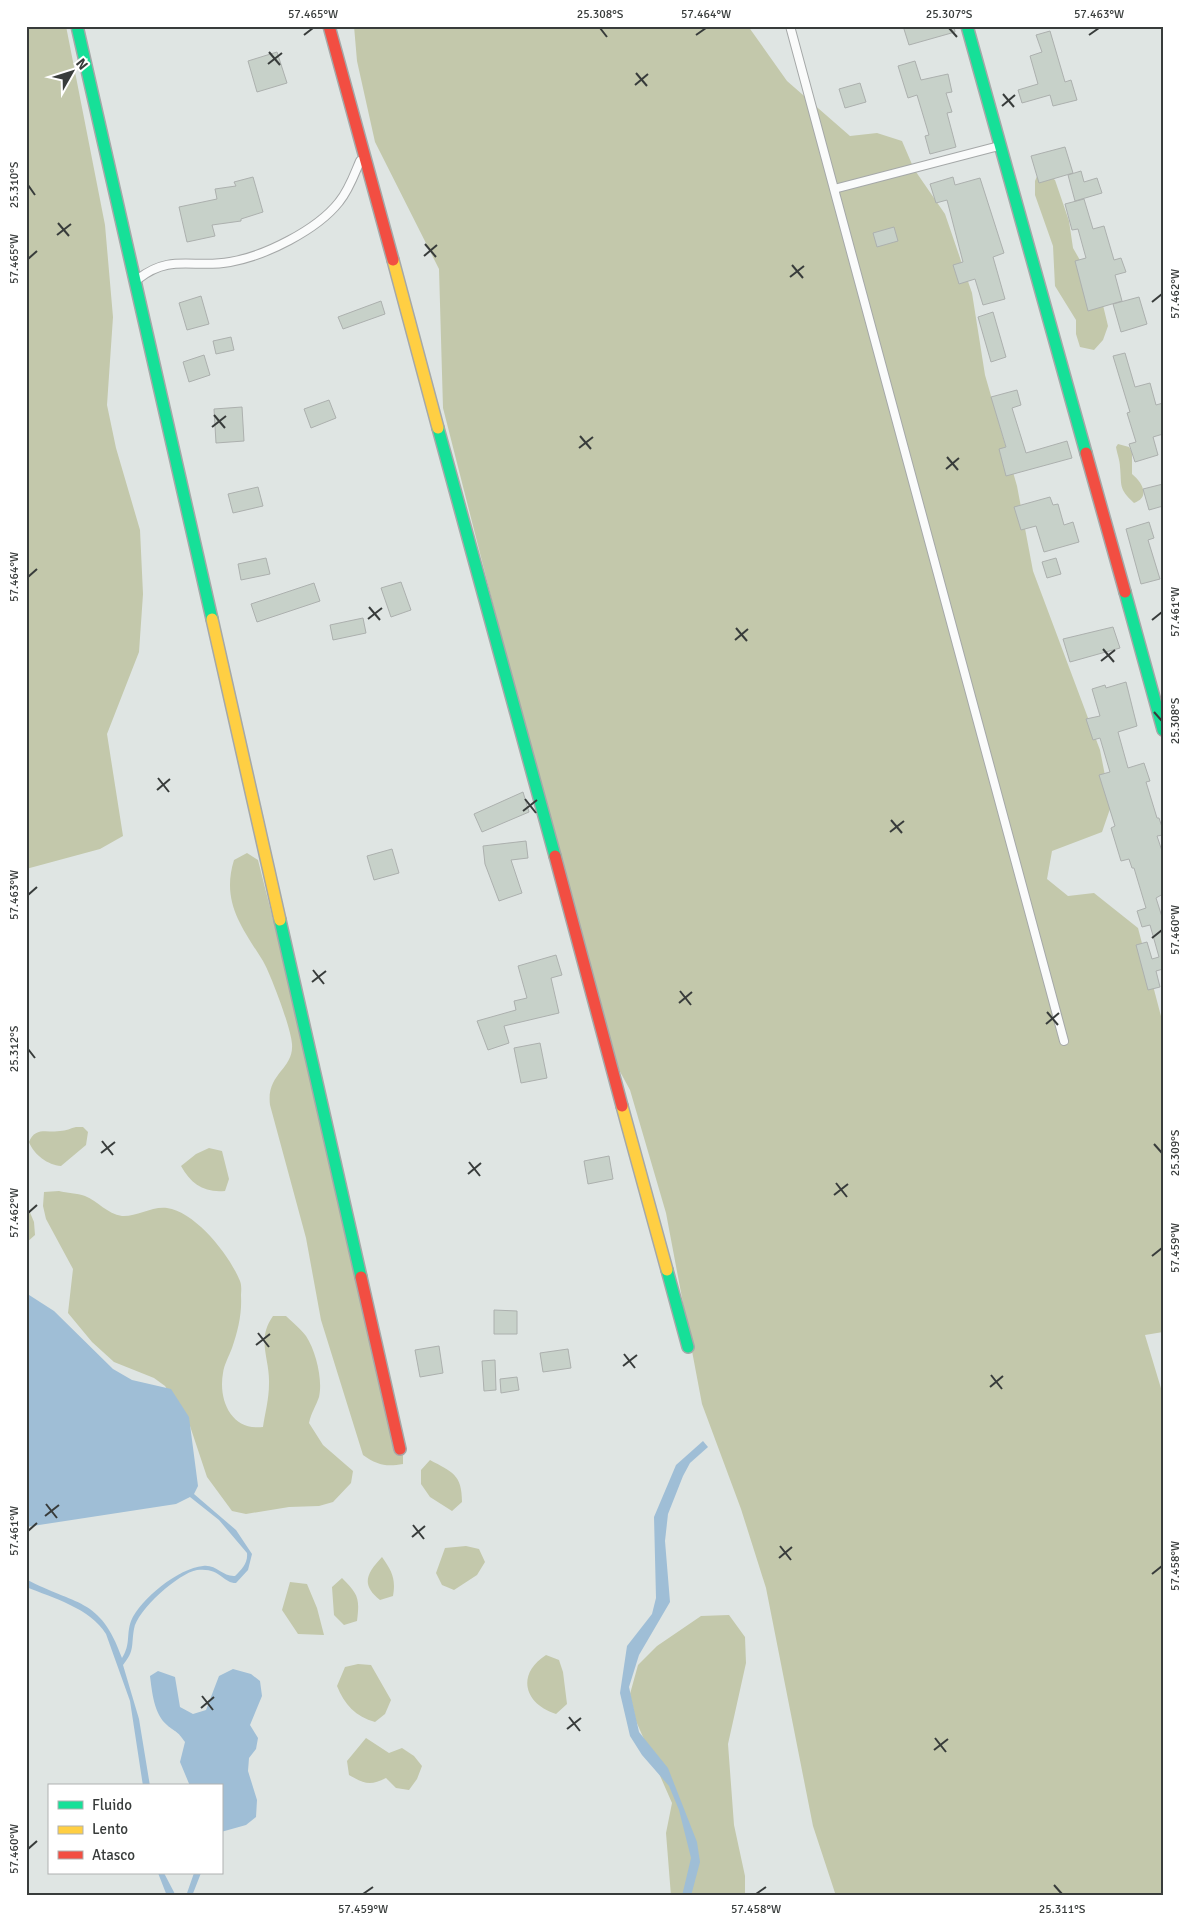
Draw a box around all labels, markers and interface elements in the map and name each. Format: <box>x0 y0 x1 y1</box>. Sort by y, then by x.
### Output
text: 57.465°W <box>288 7 338 22</box>
text: 25.308°S <box>577 7 624 22</box>
text: 57.464°W <box>681 7 731 22</box>
text: 25.307°S <box>926 7 973 22</box>
text: 57.463°W <box>1074 7 1124 22</box>
north arrow <box>48 48 98 98</box>
text: N <box>72 55 91 73</box>
text: 25.310°S <box>7 161 22 208</box>
text: 57.465°W <box>7 234 22 284</box>
text: 57.462°W <box>1168 269 1183 319</box>
text: 57.464°W <box>7 552 22 602</box>
text: 57.461°W <box>1168 587 1183 637</box>
text: 25.308°S <box>1168 697 1183 744</box>
text: 57.463°W <box>7 870 22 920</box>
text: 57.460°W <box>1168 905 1183 955</box>
text: 25.312°S <box>7 1025 22 1072</box>
text: 25.309°S <box>1168 1129 1183 1176</box>
text: 57.462°W <box>7 1188 22 1238</box>
text: 57.459°W <box>1168 1223 1183 1273</box>
text: 57.461°W <box>7 1506 22 1556</box>
text: 57.458°W <box>1168 1541 1183 1591</box>
legend <box>48 1784 222 1874</box>
text: Fluido <box>92 1796 132 1814</box>
text: Lento <box>92 1820 128 1838</box>
text: 57.460°W <box>7 1824 22 1874</box>
text: Atasco <box>92 1846 135 1864</box>
text: 57.459°W <box>338 1902 388 1917</box>
text: 57.458°W <box>731 1902 781 1917</box>
text: 25.311°S <box>1039 1902 1086 1917</box>

